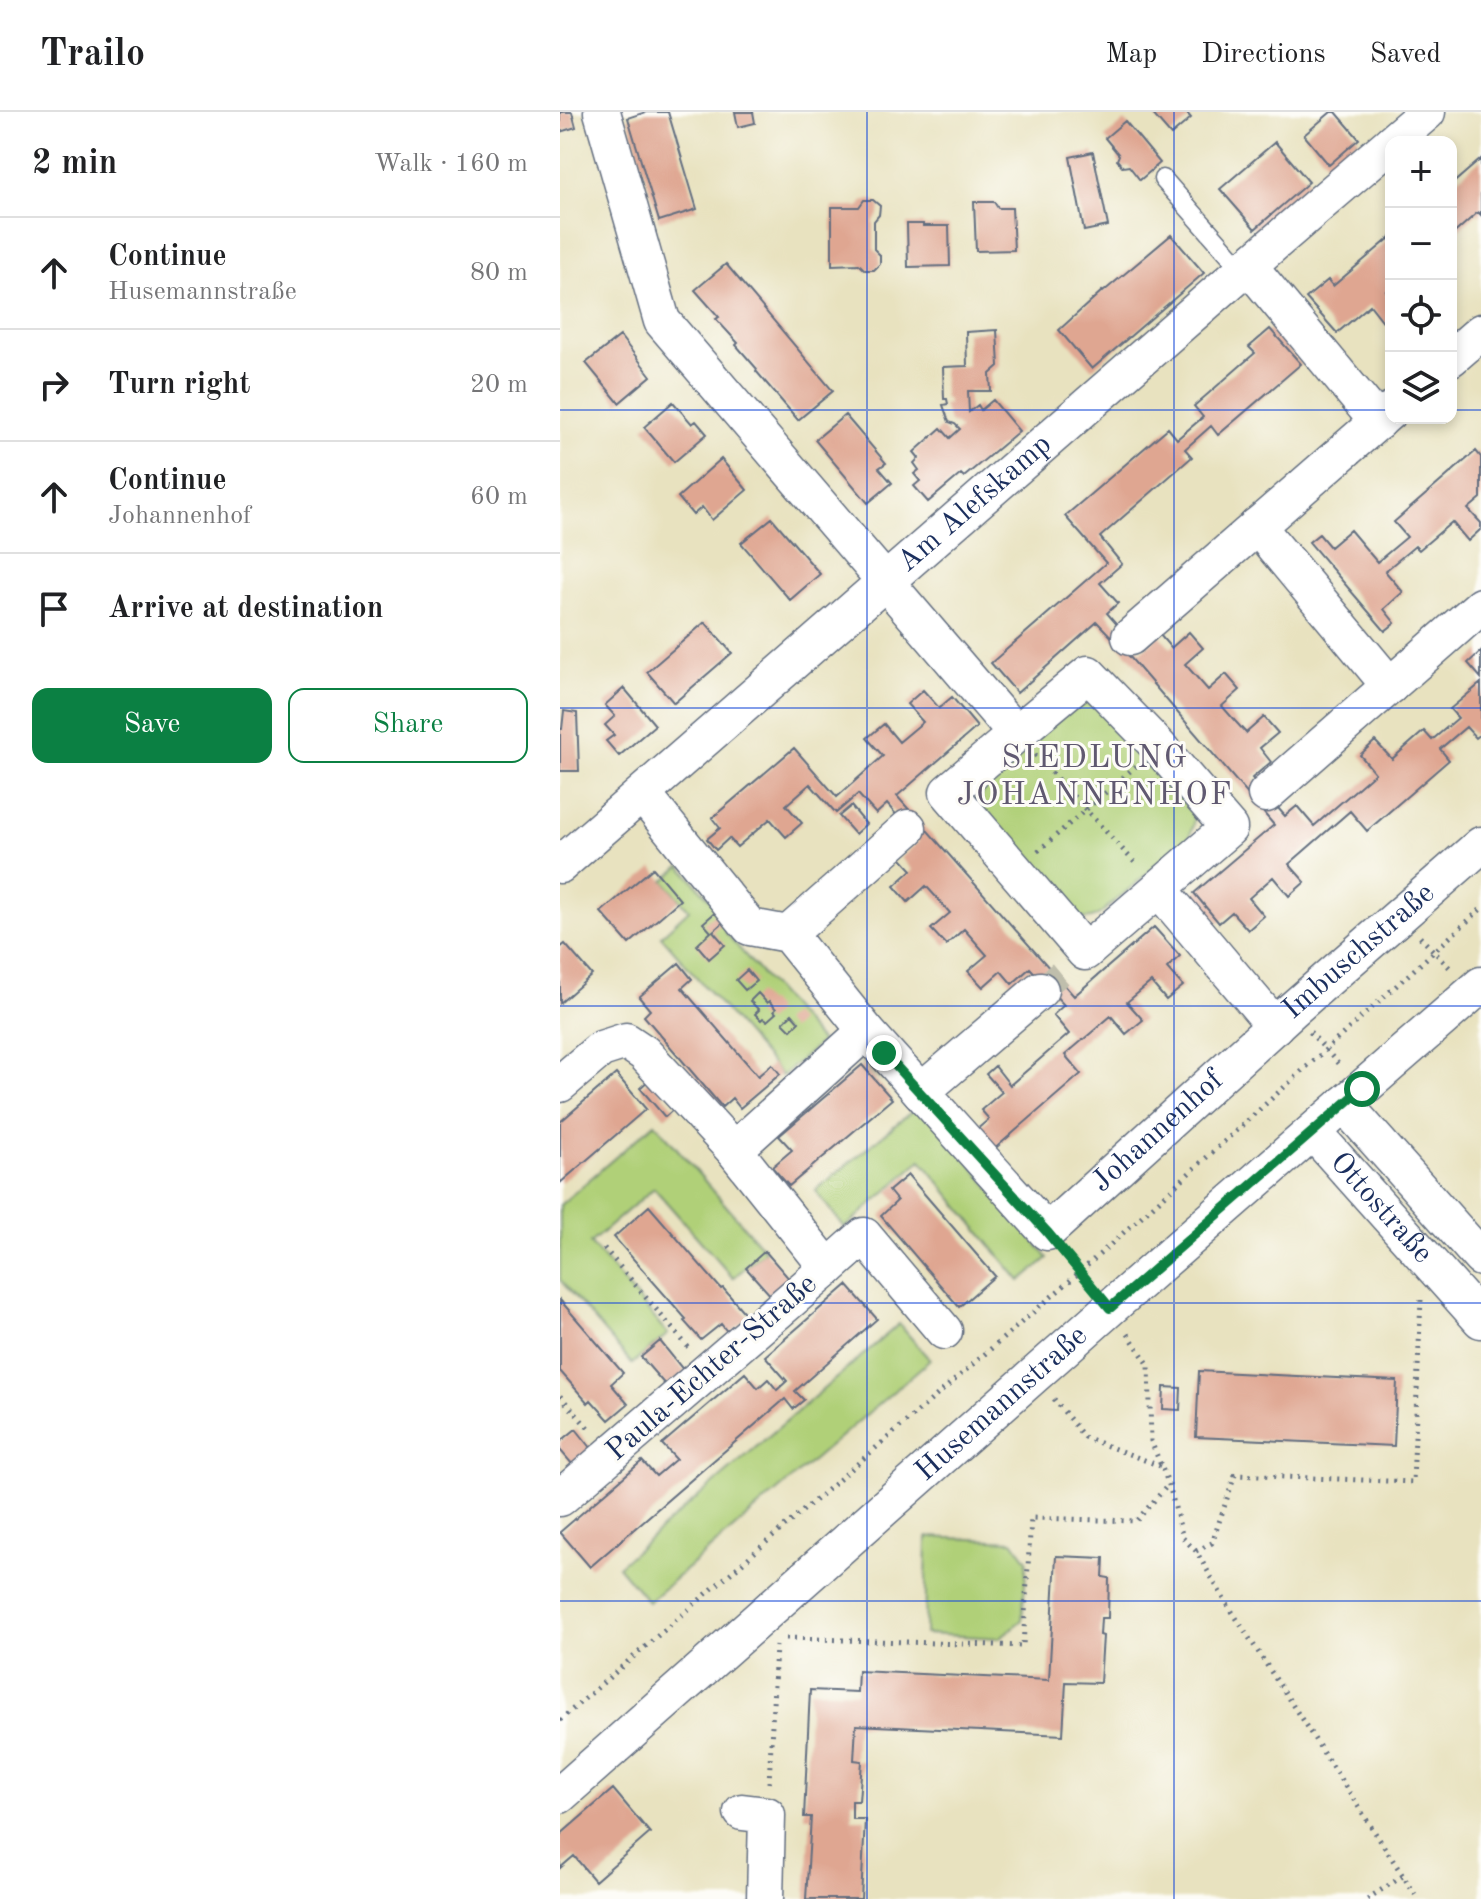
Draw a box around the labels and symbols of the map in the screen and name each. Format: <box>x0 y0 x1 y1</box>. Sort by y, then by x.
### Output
street label: Am Alefskamp <box>892 429 1057 578</box>
district label: SIEDLUNG JOHANNENHOF <box>957 743 1233 812</box>
street label: Imbuschstraße <box>1278 878 1440 1025</box>
route end <box>866 1035 902 1071</box>
street label: Johannenhof <box>1086 1064 1230 1198</box>
route start <box>1344 1071 1380 1107</box>
street label: Ottostraße <box>1324 1147 1438 1269</box>
street label: Paula-Echter-Straße <box>601 1269 823 1467</box>
street label: Husemannstraße <box>910 1320 1093 1487</box>

